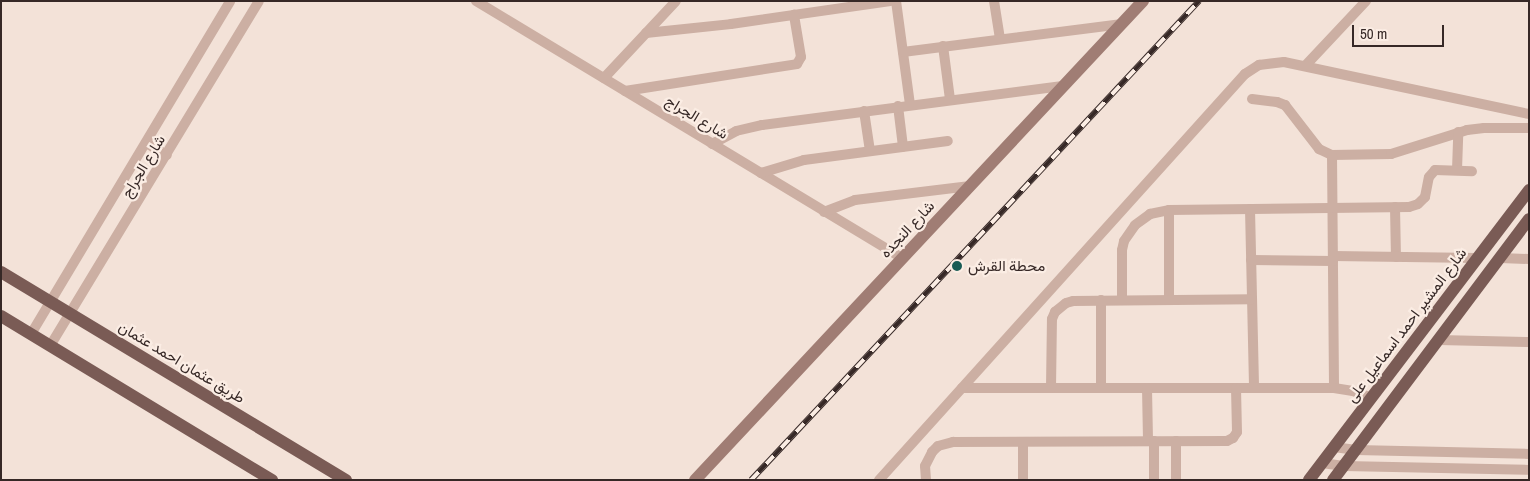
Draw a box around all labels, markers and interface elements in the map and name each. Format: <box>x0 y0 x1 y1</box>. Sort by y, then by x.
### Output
scale bar <box>1355 15 1448 47</box>
text: 50 m <box>1360 23 1387 44</box>
street label: شارع الجراج <box>662 91 732 143</box>
street label: شارع الجراج <box>117 131 169 201</box>
street label: شارع النجده <box>876 197 938 261</box>
street label: شارع المشير احمد اسماعيل على <box>1342 244 1470 406</box>
place label: محطة القرش <box>968 257 1045 275</box>
marker: محطة القرش <box>950 259 964 273</box>
street label: طريق عثمان احمد عثمان <box>116 317 248 407</box>

